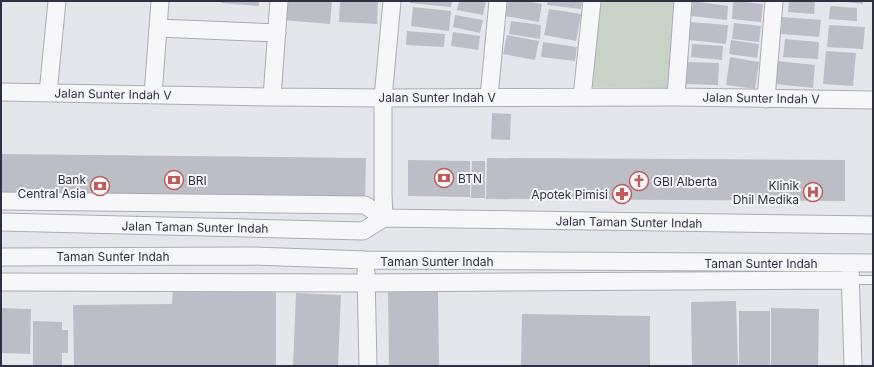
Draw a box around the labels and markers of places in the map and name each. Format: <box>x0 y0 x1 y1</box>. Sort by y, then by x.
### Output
bank icon: BTN <box>433 167 455 189</box>
bank icon: BRI <box>163 169 185 191</box>
church icon: GBI Alberta <box>628 170 650 192</box>
place label: BTN <box>458 171 482 186</box>
place label: Bank Central Asia <box>17 172 86 201</box>
place label: BRI <box>188 173 207 188</box>
place label: GBI Alberta <box>653 174 717 189</box>
bank icon: Bank Central Asia <box>89 175 111 197</box>
place label: Klinik Dhil Medika <box>733 178 799 207</box>
hospital icon: Klinik Dhil Medika <box>802 181 824 203</box>
pharmacy icon: Apotek Pimisi <box>611 183 633 205</box>
place label: Apotek Pimisi <box>531 187 608 202</box>

